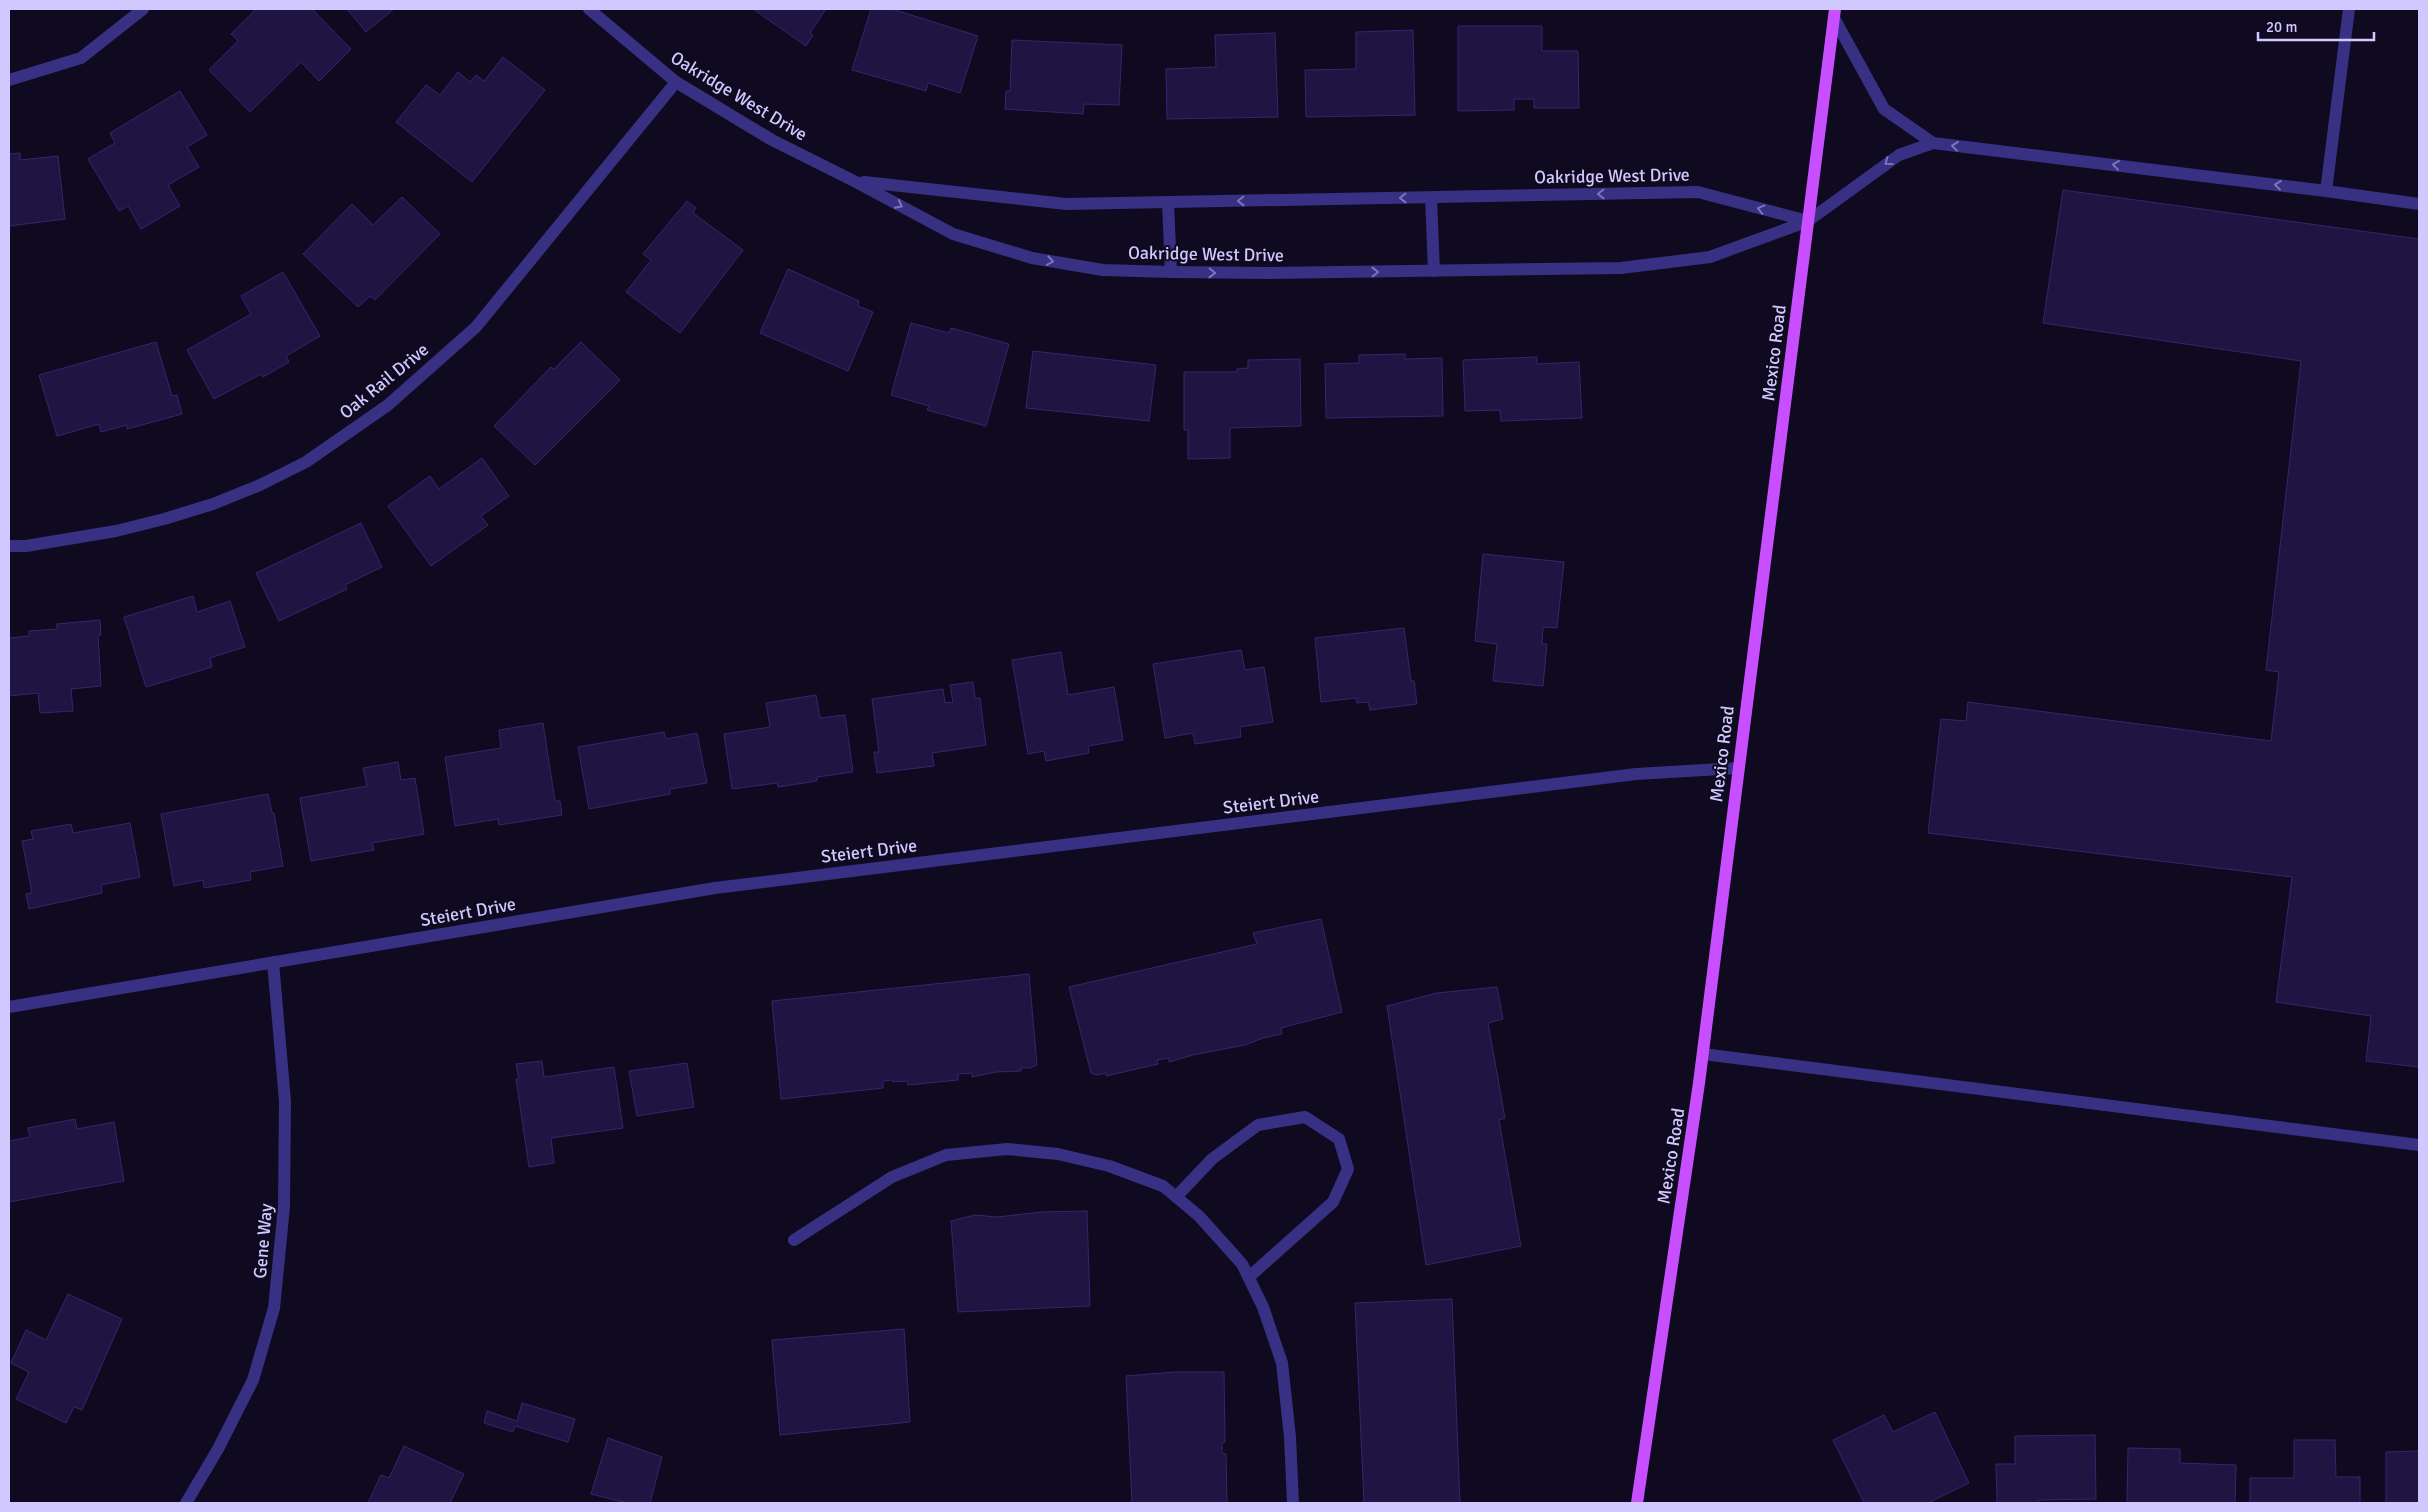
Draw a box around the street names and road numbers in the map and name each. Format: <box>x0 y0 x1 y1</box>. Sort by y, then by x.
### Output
street label: Oakridge West Drive <box>667 47 811 145</box>
street label: Oakridge West Drive <box>1534 164 1690 188</box>
street label: Oakridge West Drive <box>1128 242 1284 266</box>
street label: Mexico Road <box>1757 304 1791 402</box>
street label: Oak Rail Drive <box>335 338 433 424</box>
street label: Mexico Road <box>1705 705 1739 803</box>
street label: Steiert Drive <box>1222 785 1320 819</box>
street label: Steiert Drive <box>820 834 918 868</box>
street label: Steiert Drive <box>419 893 517 931</box>
street label: Mexico Road <box>1653 1106 1689 1206</box>
street label: Gene Way <box>249 1202 277 1279</box>

